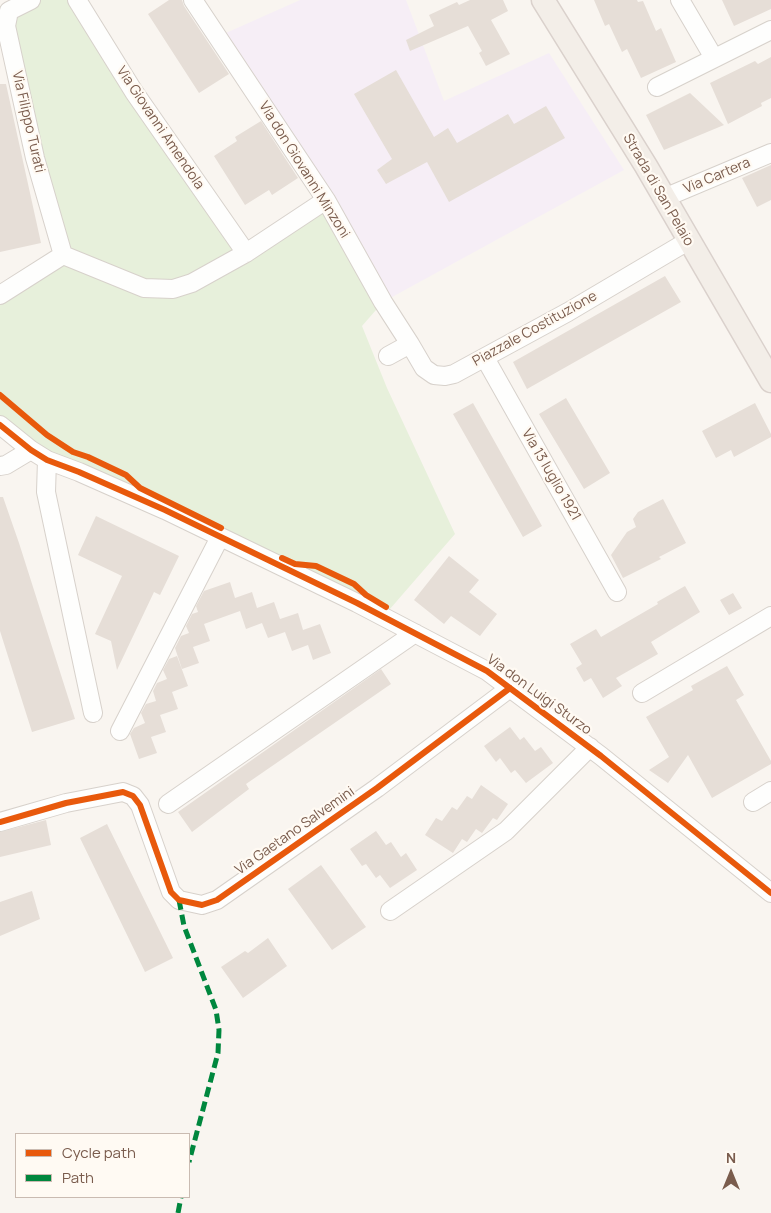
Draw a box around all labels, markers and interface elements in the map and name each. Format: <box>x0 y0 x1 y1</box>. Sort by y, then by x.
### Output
street label: Via Giovanni Amendola <box>113 63 207 193</box>
street label: Via Filippo Turati <box>8 69 48 175</box>
street label: Via don Giovanni Minzoni <box>255 99 353 241</box>
street label: Strada di San Pelaio <box>619 131 697 249</box>
street label: Via Cartera <box>681 154 753 198</box>
street label: Piazzale Costituzione <box>470 288 600 370</box>
street label: Via 13 luglio 1921 <box>518 426 584 524</box>
street label: Via don Luigi Sturzo <box>483 651 595 739</box>
street label: Via Gaetano Salvemini <box>232 783 358 879</box>
legend <box>15 1133 190 1198</box>
text: Cycle path <box>62 1142 136 1163</box>
north arrow <box>706 1148 756 1198</box>
text: N <box>726 1148 736 1167</box>
text: Path <box>62 1167 94 1188</box>

